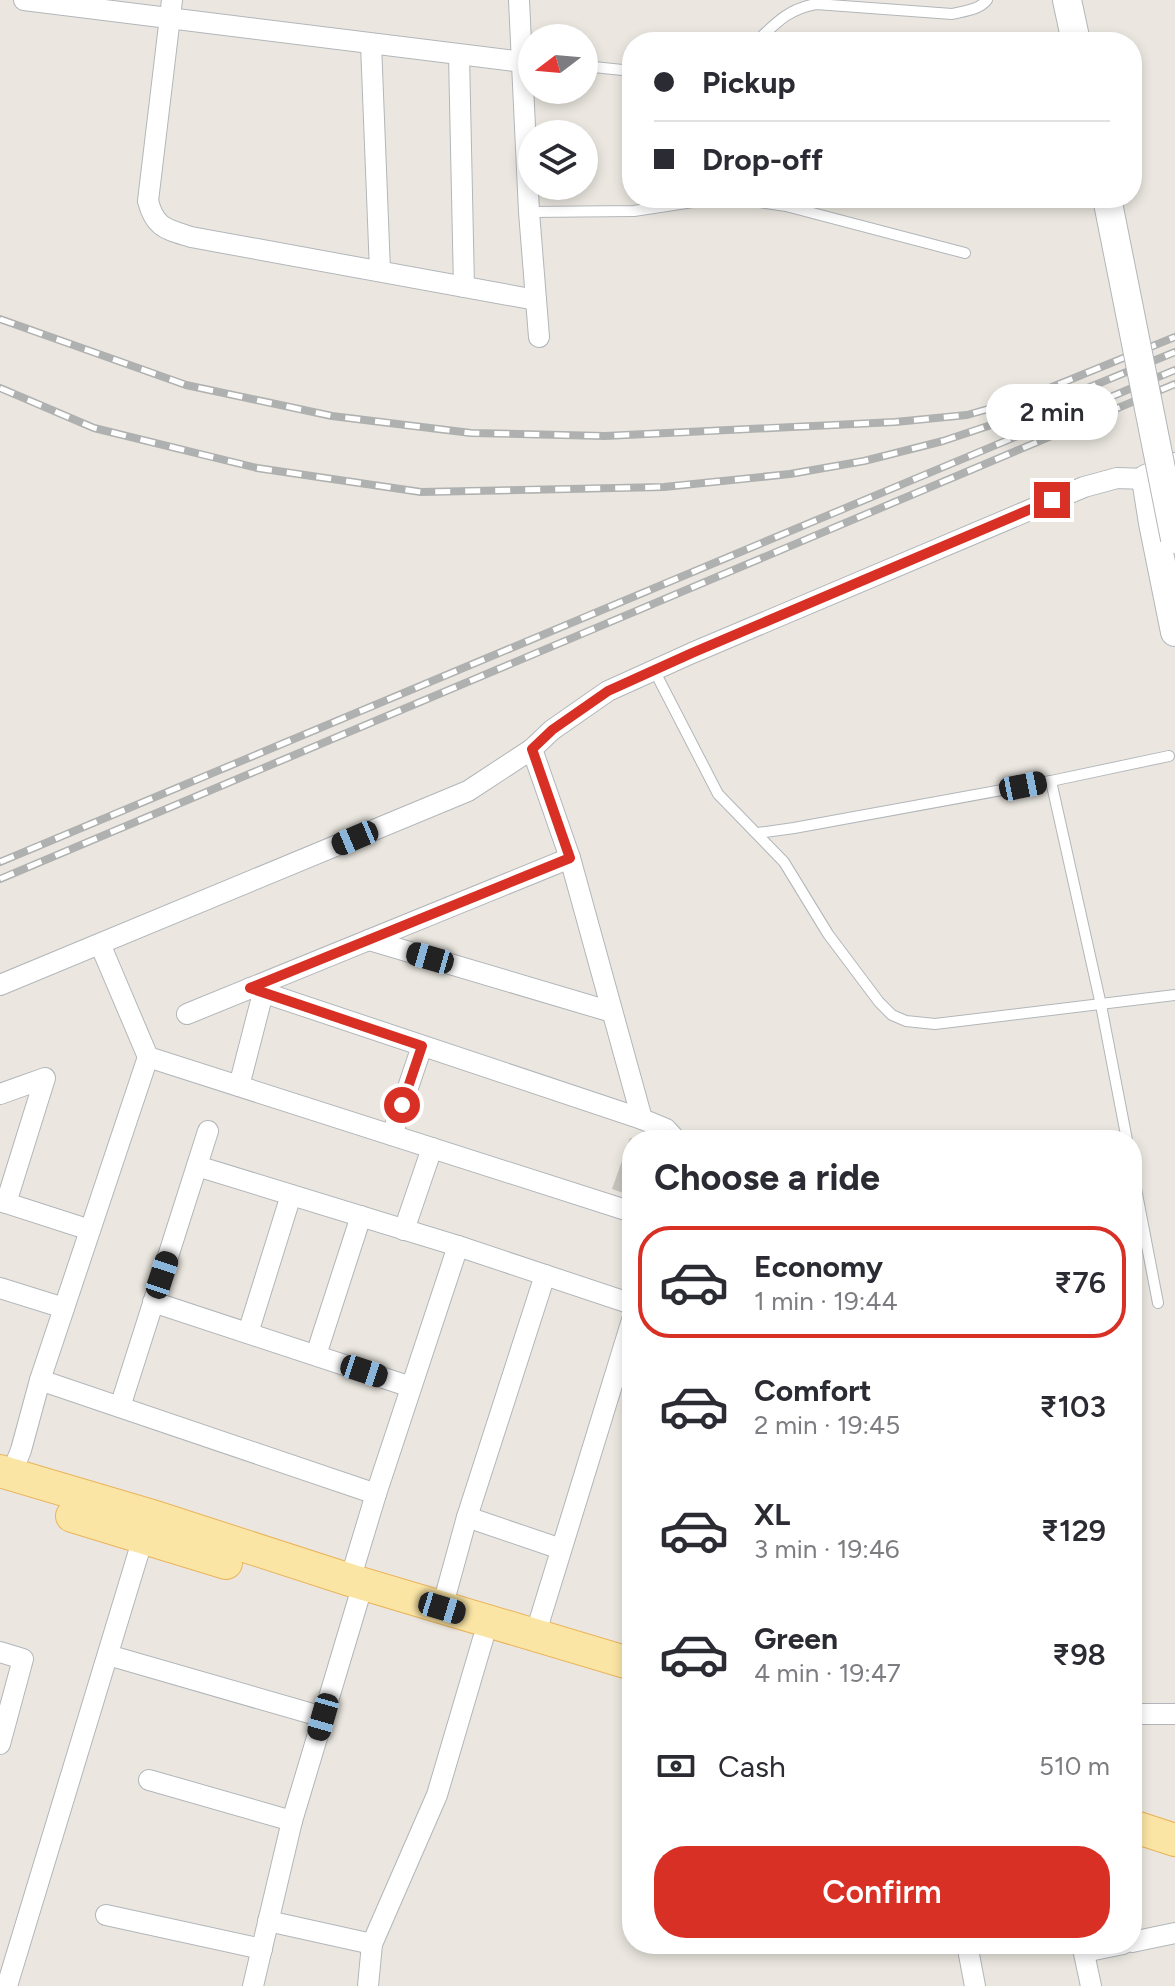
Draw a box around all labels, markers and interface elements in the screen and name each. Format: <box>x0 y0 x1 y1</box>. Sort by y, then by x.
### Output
north arrow <box>518 24 598 104</box>
map controls <box>518 24 598 200</box>
text: Pickup <box>702 64 796 101</box>
button: layers <box>518 120 598 200</box>
text: Drop-off <box>702 141 823 178</box>
callout: 2 min <box>986 384 1118 440</box>
text: 2 min <box>1020 396 1084 428</box>
route end <box>1034 482 1070 518</box>
car <box>997 770 1049 802</box>
car <box>328 818 382 858</box>
car <box>404 940 456 976</box>
route start <box>384 1087 420 1123</box>
text: Choose a ride <box>654 1156 880 1199</box>
icon: car <box>658 1246 730 1318</box>
car <box>143 1248 181 1302</box>
text: Economy <box>754 1248 883 1285</box>
text: ₹76 <box>1054 1264 1106 1301</box>
text: 1 min · 19:44 <box>754 1285 898 1317</box>
car <box>337 1352 391 1390</box>
icon: car <box>658 1370 730 1442</box>
text: Comfort <box>754 1372 872 1409</box>
text: ₹103 <box>1039 1388 1106 1425</box>
text: 2 min · 19:45 <box>754 1409 900 1441</box>
icon: car <box>658 1494 730 1566</box>
text: XL <box>754 1496 790 1533</box>
text: ₹129 <box>1041 1512 1106 1549</box>
text: 3 min · 19:46 <box>754 1533 900 1565</box>
car <box>416 1590 468 1626</box>
icon: car <box>658 1618 730 1690</box>
text: Green <box>754 1620 838 1657</box>
text: ₹98 <box>1052 1636 1106 1673</box>
text: 4 min · 19:47 <box>754 1657 901 1689</box>
car <box>305 1691 341 1743</box>
icon: cash <box>654 1744 698 1788</box>
text: Cash <box>718 1748 786 1785</box>
text: 510 m <box>1039 1750 1110 1782</box>
button: Confirm <box>654 1846 1110 1938</box>

